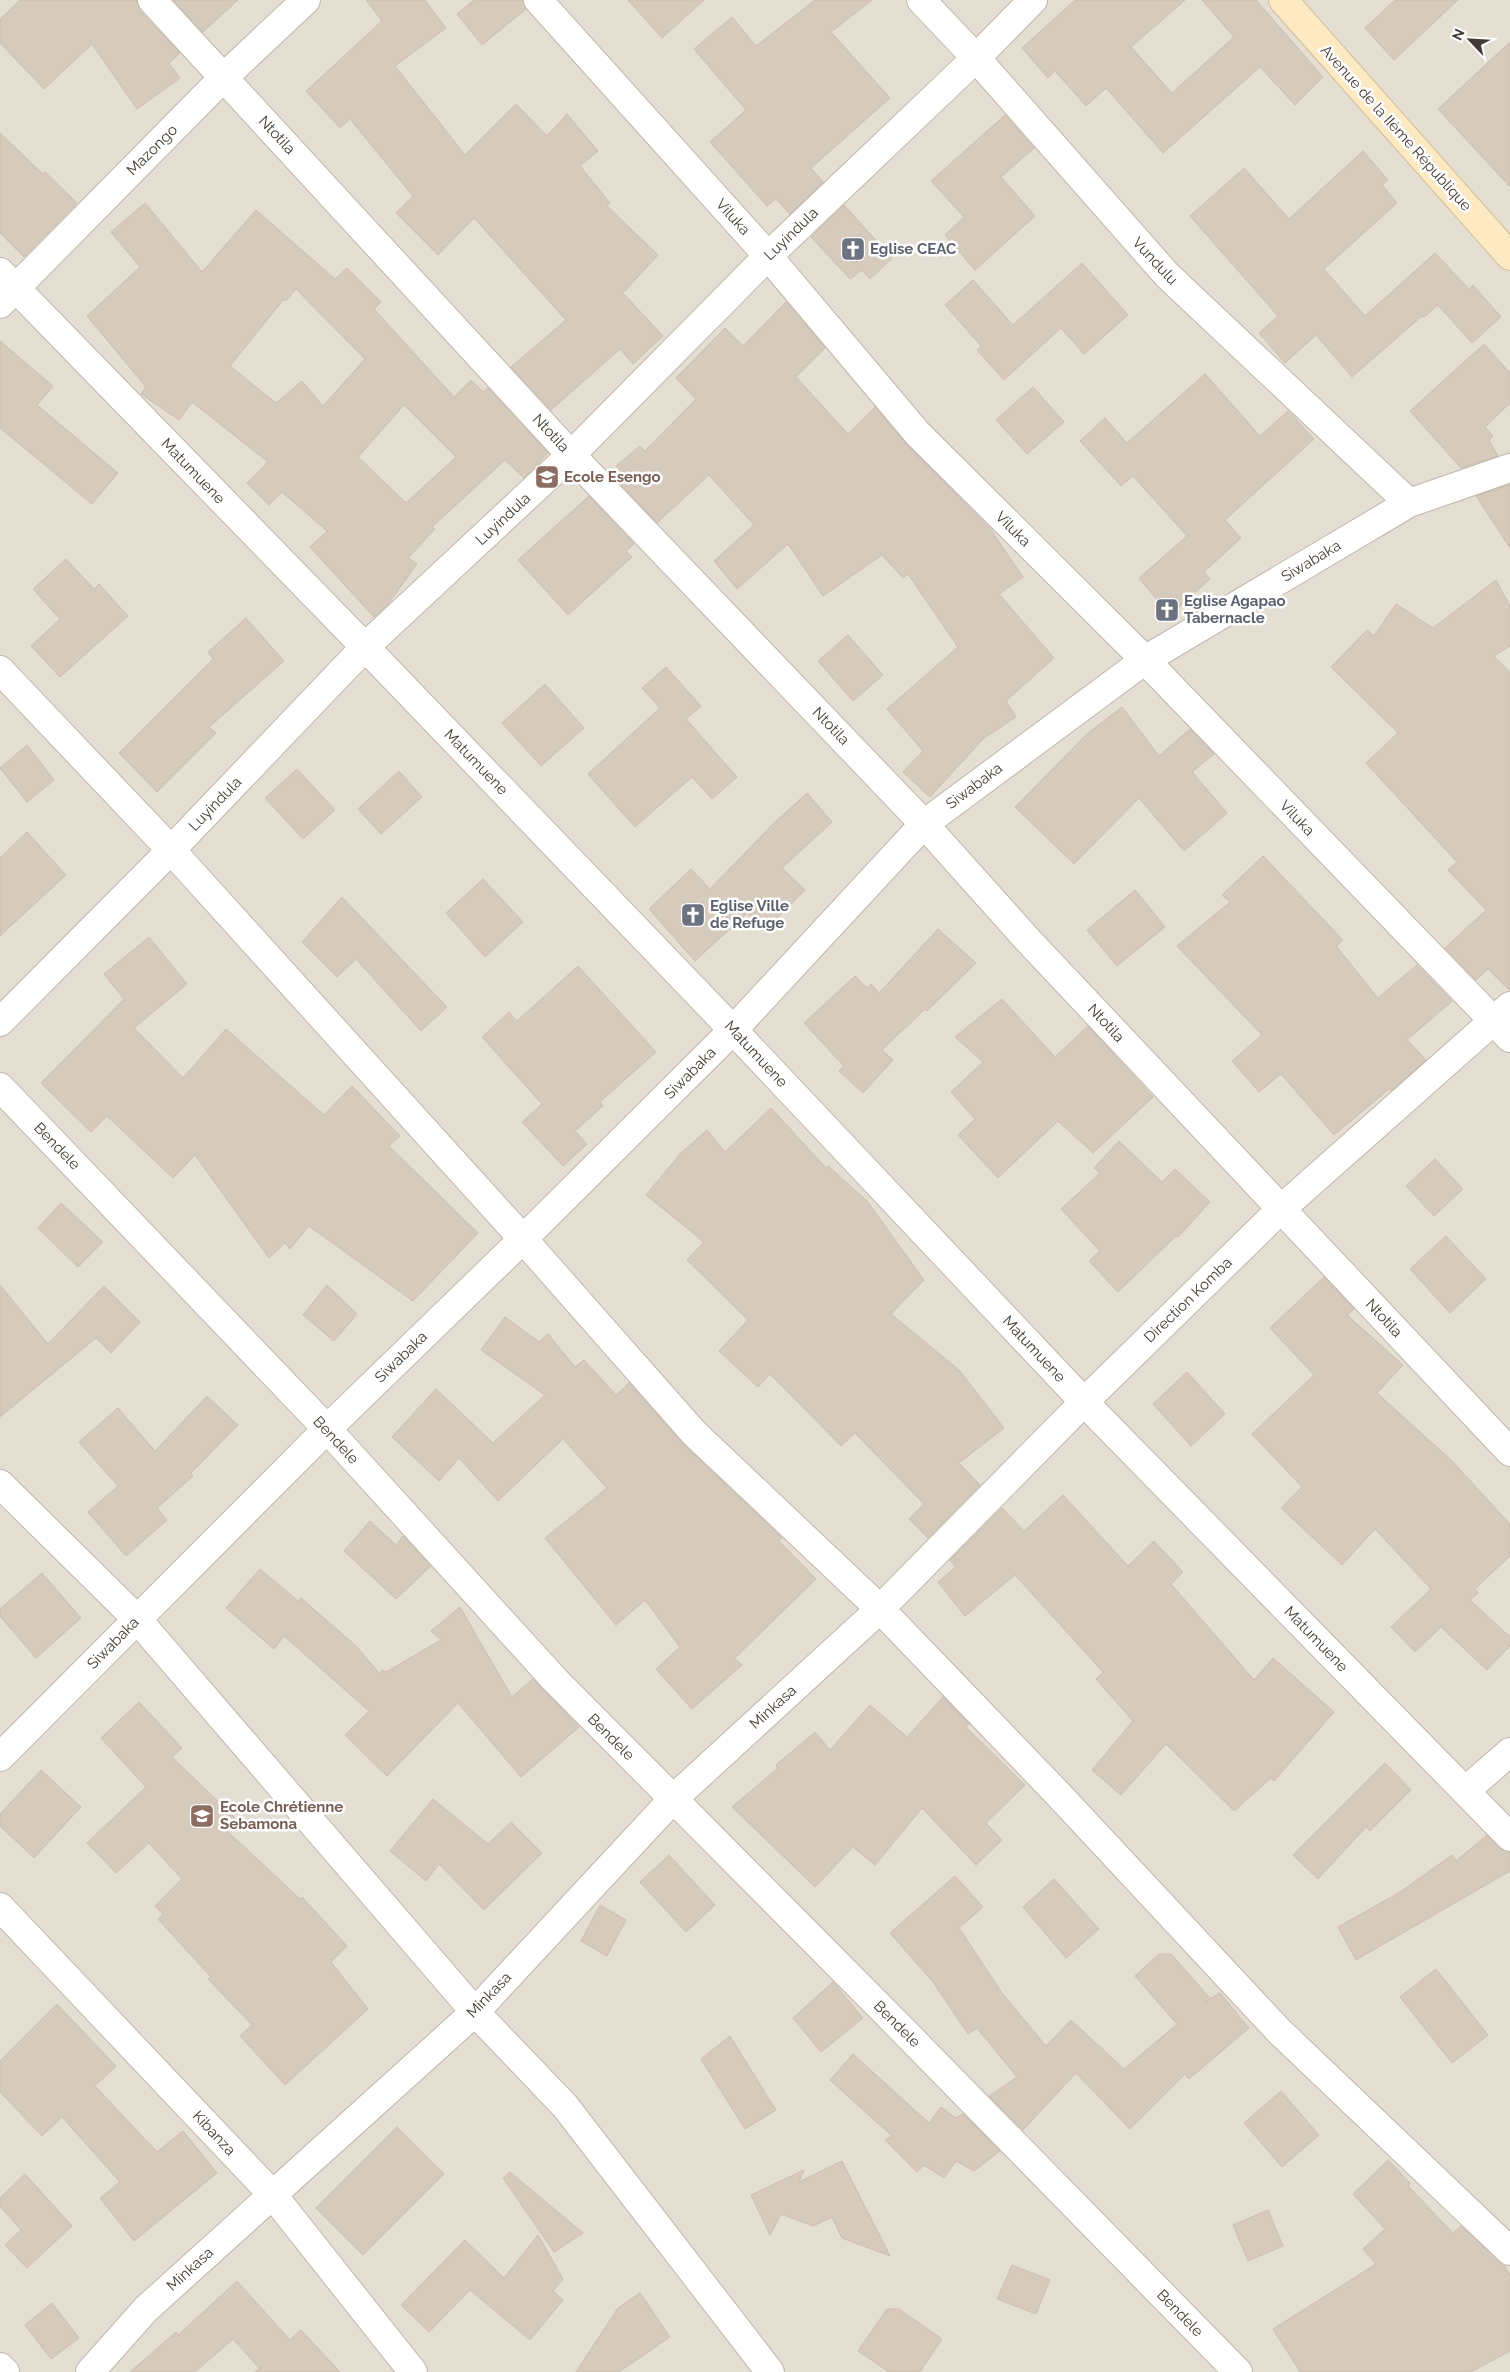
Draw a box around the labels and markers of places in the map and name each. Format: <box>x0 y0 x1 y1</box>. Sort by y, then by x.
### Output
church icon: Eglise CEAC <box>840 236 866 262</box>
place label: Eglise CEAC <box>870 240 956 258</box>
school or university icon: Ecole Esengo <box>534 464 560 490</box>
place label: Ecole Esengo <box>564 468 661 486</box>
place label: Eglise Agapao Tabernacle <box>1184 592 1286 627</box>
church icon: Eglise Agapao Tabernacle <box>1154 597 1180 623</box>
place label: Eglise Ville de Refuge <box>710 897 789 932</box>
church icon: Eglise Ville de Refuge <box>680 902 706 928</box>
place label: Ecole Chrétienne Sebamona <box>220 1798 343 1833</box>
school or university icon: Ecole Chrétienne Sebamona <box>189 1803 215 1829</box>

